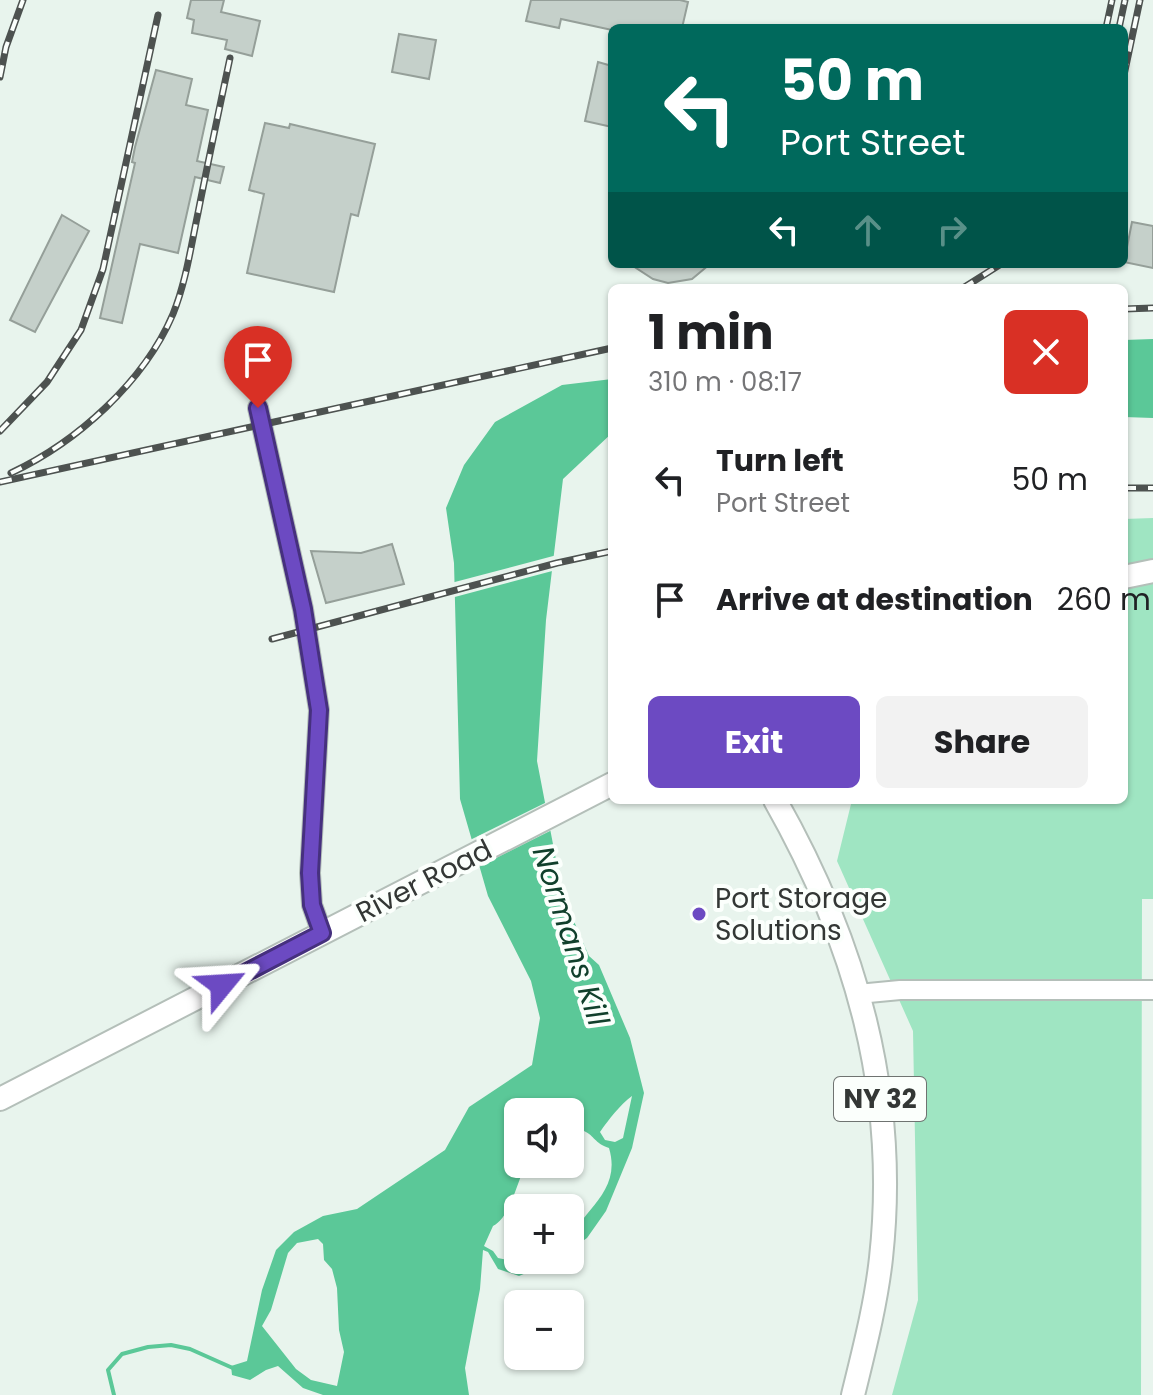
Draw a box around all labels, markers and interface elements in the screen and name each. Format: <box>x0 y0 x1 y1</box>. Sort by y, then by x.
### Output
text: 50 m <box>780 41 924 120</box>
icon: left <box>648 56 752 160</box>
text: Port Street <box>780 117 965 168</box>
icon: left <box>762 208 806 252</box>
icon: ahead <box>846 208 890 252</box>
icon: right <box>930 208 974 252</box>
text: 1 min <box>648 299 774 366</box>
button: close <box>1004 310 1088 394</box>
pin <box>224 326 292 408</box>
icon: arrive <box>236 338 280 382</box>
text: 310 m · 08:17 <box>648 364 802 400</box>
text: Turn left <box>716 439 844 482</box>
icon: left <box>648 458 692 502</box>
text: 50 m <box>1011 458 1088 501</box>
text: Port Street <box>716 485 850 521</box>
icon: arrive <box>648 578 692 622</box>
text: Arrive at destination <box>716 578 1033 621</box>
text: 260 m <box>1057 578 1151 621</box>
button: Exit <box>648 696 860 788</box>
button: Share <box>876 696 1088 788</box>
street label: River Road <box>349 830 499 932</box>
water label: Normans Kill <box>522 841 620 1032</box>
place label: Port Storage Solutions <box>715 879 887 950</box>
marker: Port Storage Solutions <box>690 905 708 923</box>
position arrow <box>180 943 264 1027</box>
road number: NY 32 <box>834 1077 926 1121</box>
map controls <box>504 1098 584 1370</box>
button: sound <box>504 1098 584 1178</box>
button: + <box>504 1194 584 1274</box>
button: − <box>504 1290 584 1370</box>

